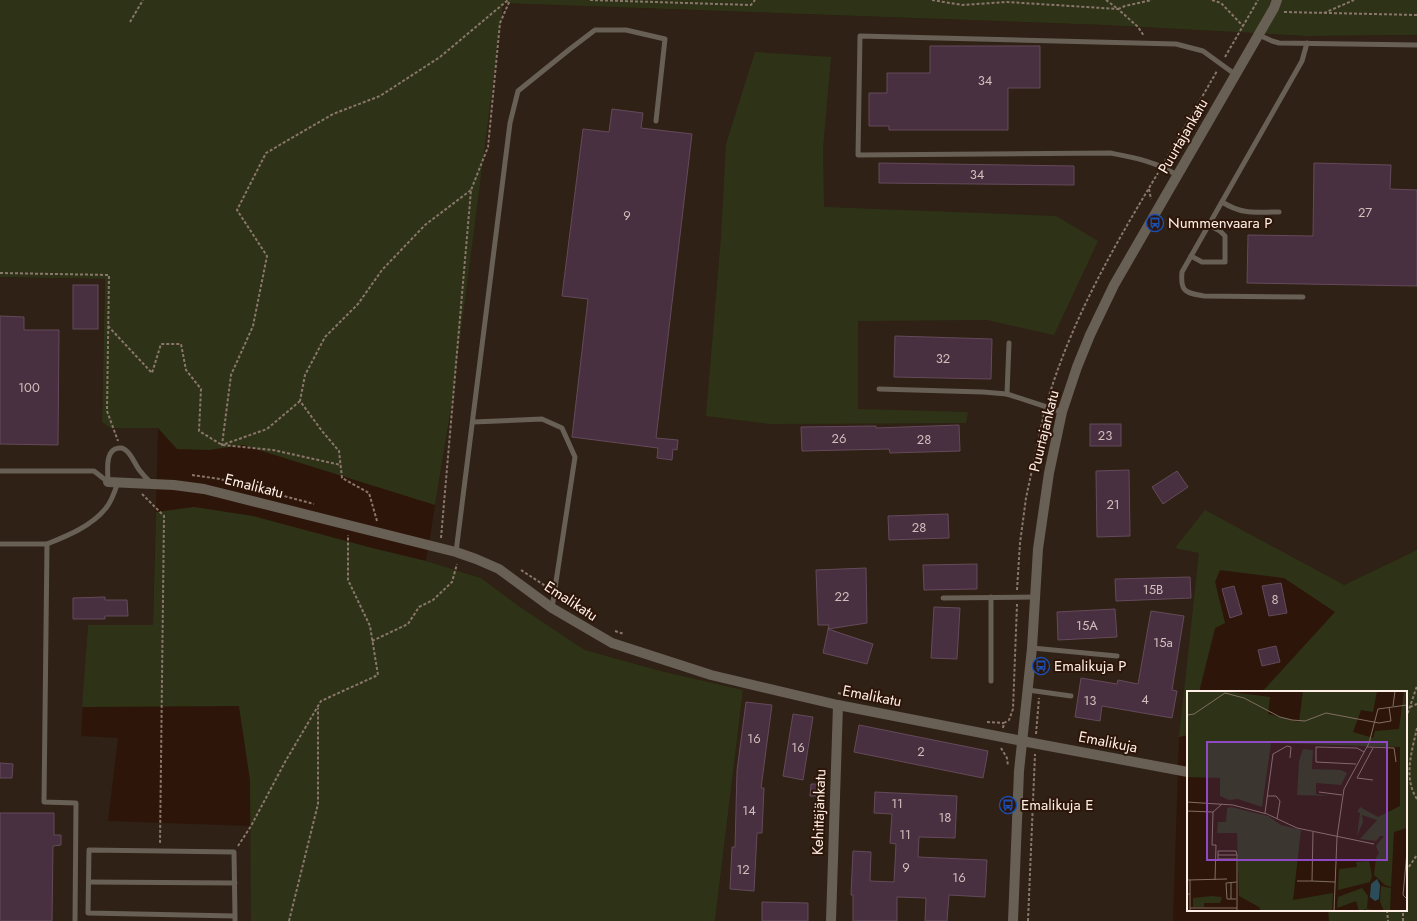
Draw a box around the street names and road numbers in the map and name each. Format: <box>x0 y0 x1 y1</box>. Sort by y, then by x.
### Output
street label: Puurtajankatu <box>1153 94 1213 178</box>
street label: Puurtajankatu <box>1023 388 1065 474</box>
street label: Emalikatu <box>222 468 286 504</box>
street label: Emalikatu <box>540 575 602 627</box>
street label: Emalikatu <box>841 679 903 713</box>
street label: Emalikuja <box>1077 725 1139 759</box>
street label: Kehittäjänkatu <box>807 769 831 855</box>

